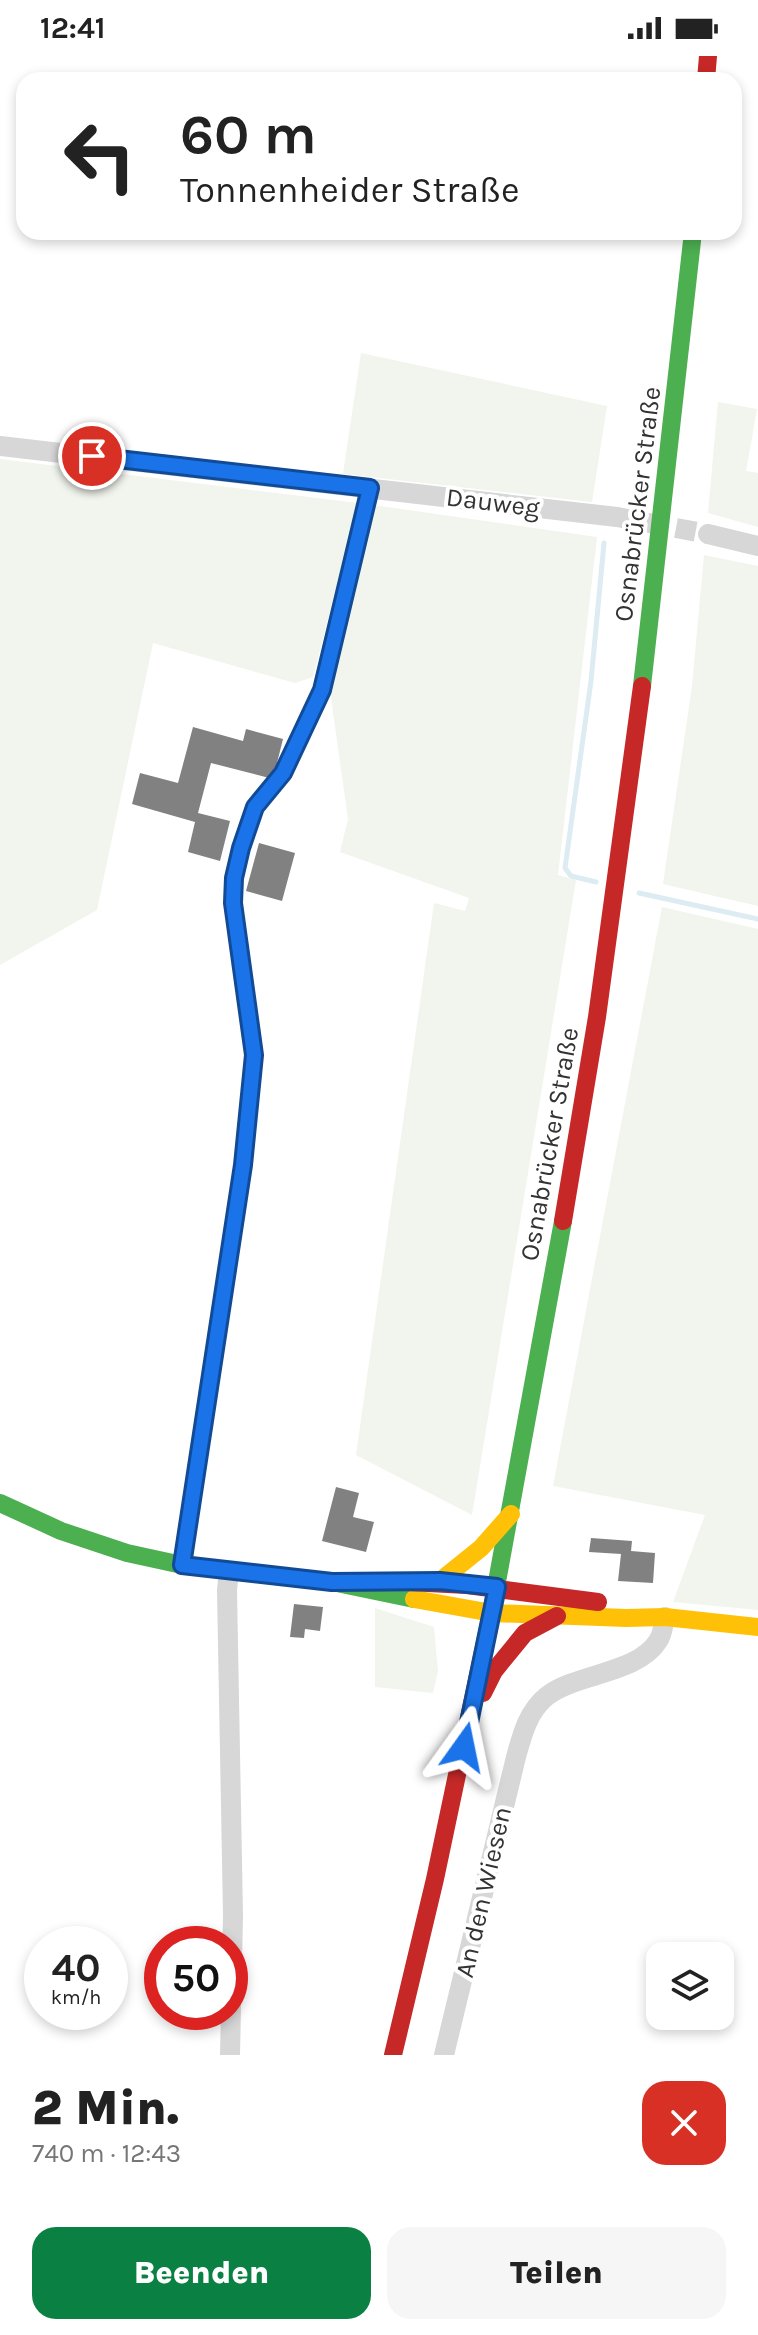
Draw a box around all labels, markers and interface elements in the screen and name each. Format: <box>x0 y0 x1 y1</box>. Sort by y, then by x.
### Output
text: 12:41 <box>40 10 105 46</box>
text: 60 m <box>180 102 317 167</box>
icon: left <box>48 104 152 208</box>
text: Tonnenheider Straße <box>180 169 520 211</box>
street label: Osnabrücker Straße <box>608 385 667 623</box>
pin <box>58 422 126 490</box>
icon: arrive <box>70 434 114 478</box>
street label: Dauweg <box>444 481 542 524</box>
street label: Osnabrücker Straße <box>514 1025 585 1263</box>
position arrow <box>422 1705 506 1789</box>
street label: An den Wiesen <box>449 1804 518 1981</box>
speed limit sign: 50 <box>144 1926 248 2030</box>
map controls <box>646 1942 734 2030</box>
button: layers <box>646 1942 734 2030</box>
text: 40 <box>51 1944 101 1991</box>
text: km/h <box>51 1986 101 2009</box>
text: 2 Min. <box>32 2080 179 2136</box>
button: close <box>642 2081 726 2165</box>
text: 740 m · 12:43 <box>32 2138 181 2169</box>
button: Beenden <box>32 2227 371 2319</box>
button: Teilen <box>387 2227 726 2319</box>

